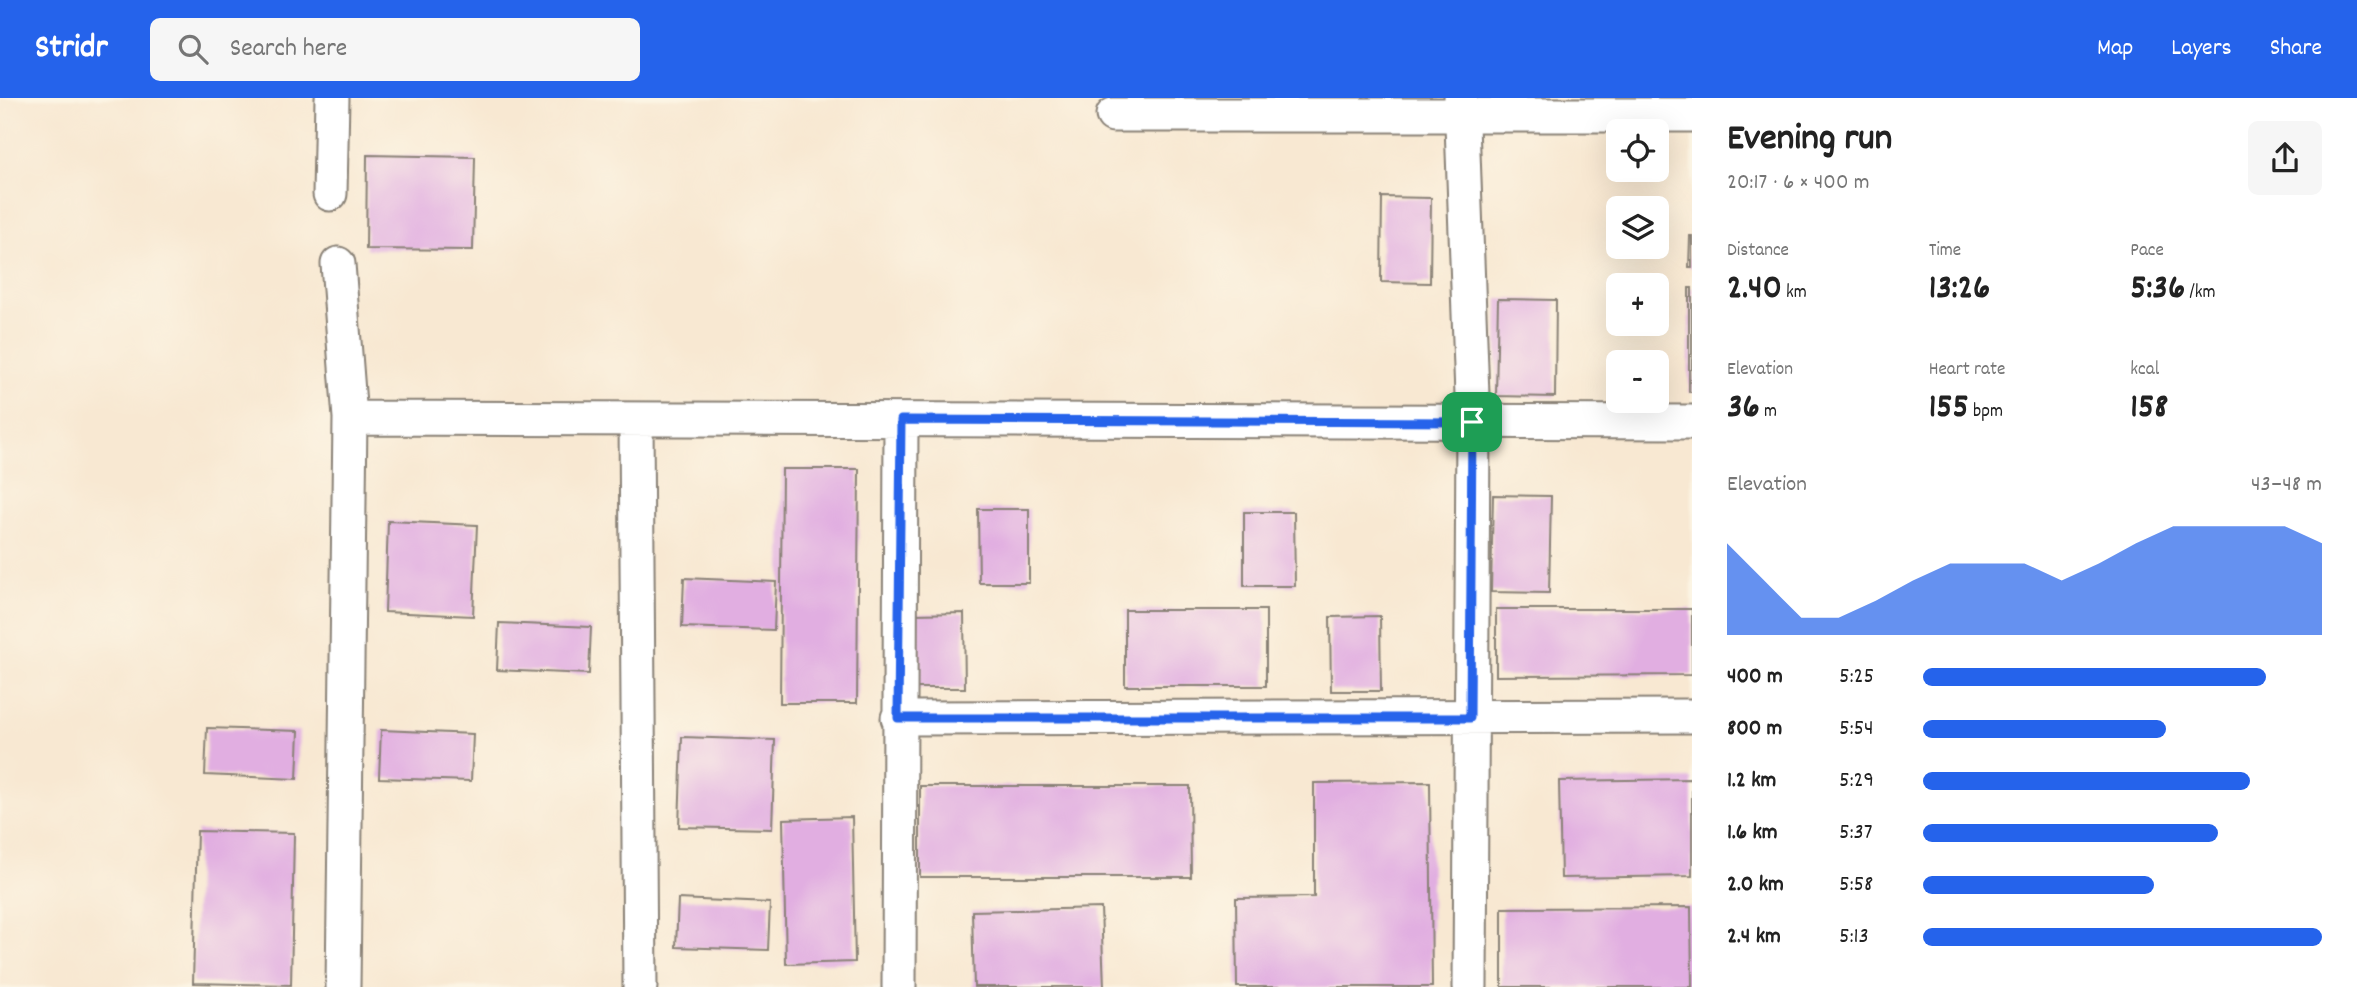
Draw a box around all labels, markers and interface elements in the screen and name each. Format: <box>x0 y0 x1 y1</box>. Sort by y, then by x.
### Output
search box <box>150 18 640 81</box>
text: Stridr <box>35 26 108 73</box>
icon: search <box>174 30 212 68</box>
text: Search here <box>230 31 347 68</box>
text: Map <box>2097 32 2133 66</box>
text: Layers <box>2171 32 2232 66</box>
text: Share <box>2270 32 2322 66</box>
text: Evening run <box>1727 113 1892 168</box>
map controls <box>1606 119 1669 413</box>
button: locate <box>1606 119 1669 182</box>
button: share <box>2248 121 2322 195</box>
text: 20:17 · 6 × 400 m <box>1727 167 1870 200</box>
button: layers <box>1606 196 1669 259</box>
text: Distance <box>1727 238 1789 265</box>
text: Time <box>1929 238 1961 265</box>
text: Pace <box>2130 238 2164 265</box>
text: 2.40 <box>1727 265 1782 315</box>
text: 13:26 <box>1929 265 1990 315</box>
text: 5:36 <box>2130 265 2185 315</box>
button: + <box>1606 273 1669 336</box>
text: km <box>1782 280 1807 307</box>
text: /km <box>2185 280 2216 307</box>
button: − <box>1606 350 1669 413</box>
text: Elevation <box>1727 357 1793 384</box>
text: Heart rate <box>1929 357 2005 384</box>
text: kcal <box>2130 357 2159 384</box>
text: 36 <box>1727 384 1760 434</box>
text: 155 <box>1929 384 1969 434</box>
text: 158 <box>2130 384 2168 434</box>
pin <box>1442 392 1502 452</box>
text: m <box>1760 399 1777 426</box>
text: bpm <box>1969 399 2003 426</box>
icon: arrive <box>1453 403 1491 441</box>
text: Elevation <box>1727 469 1807 502</box>
text: 43–48 m <box>2251 469 2322 502</box>
text: 400 m <box>1727 661 1783 694</box>
text: 5:25 <box>1839 661 1874 694</box>
text: 800 m <box>1727 713 1782 746</box>
text: 5:54 <box>1839 713 1874 746</box>
text: 1.2 km <box>1727 765 1776 798</box>
text: 5:29 <box>1839 765 1874 798</box>
text: 1.6 km <box>1727 817 1778 850</box>
text: 5:37 <box>1839 817 1873 850</box>
text: 2.0 km <box>1727 869 1784 902</box>
text: 5:58 <box>1839 869 1873 902</box>
text: 2.4 km <box>1727 921 1781 954</box>
text: 5:13 <box>1839 921 1869 954</box>

